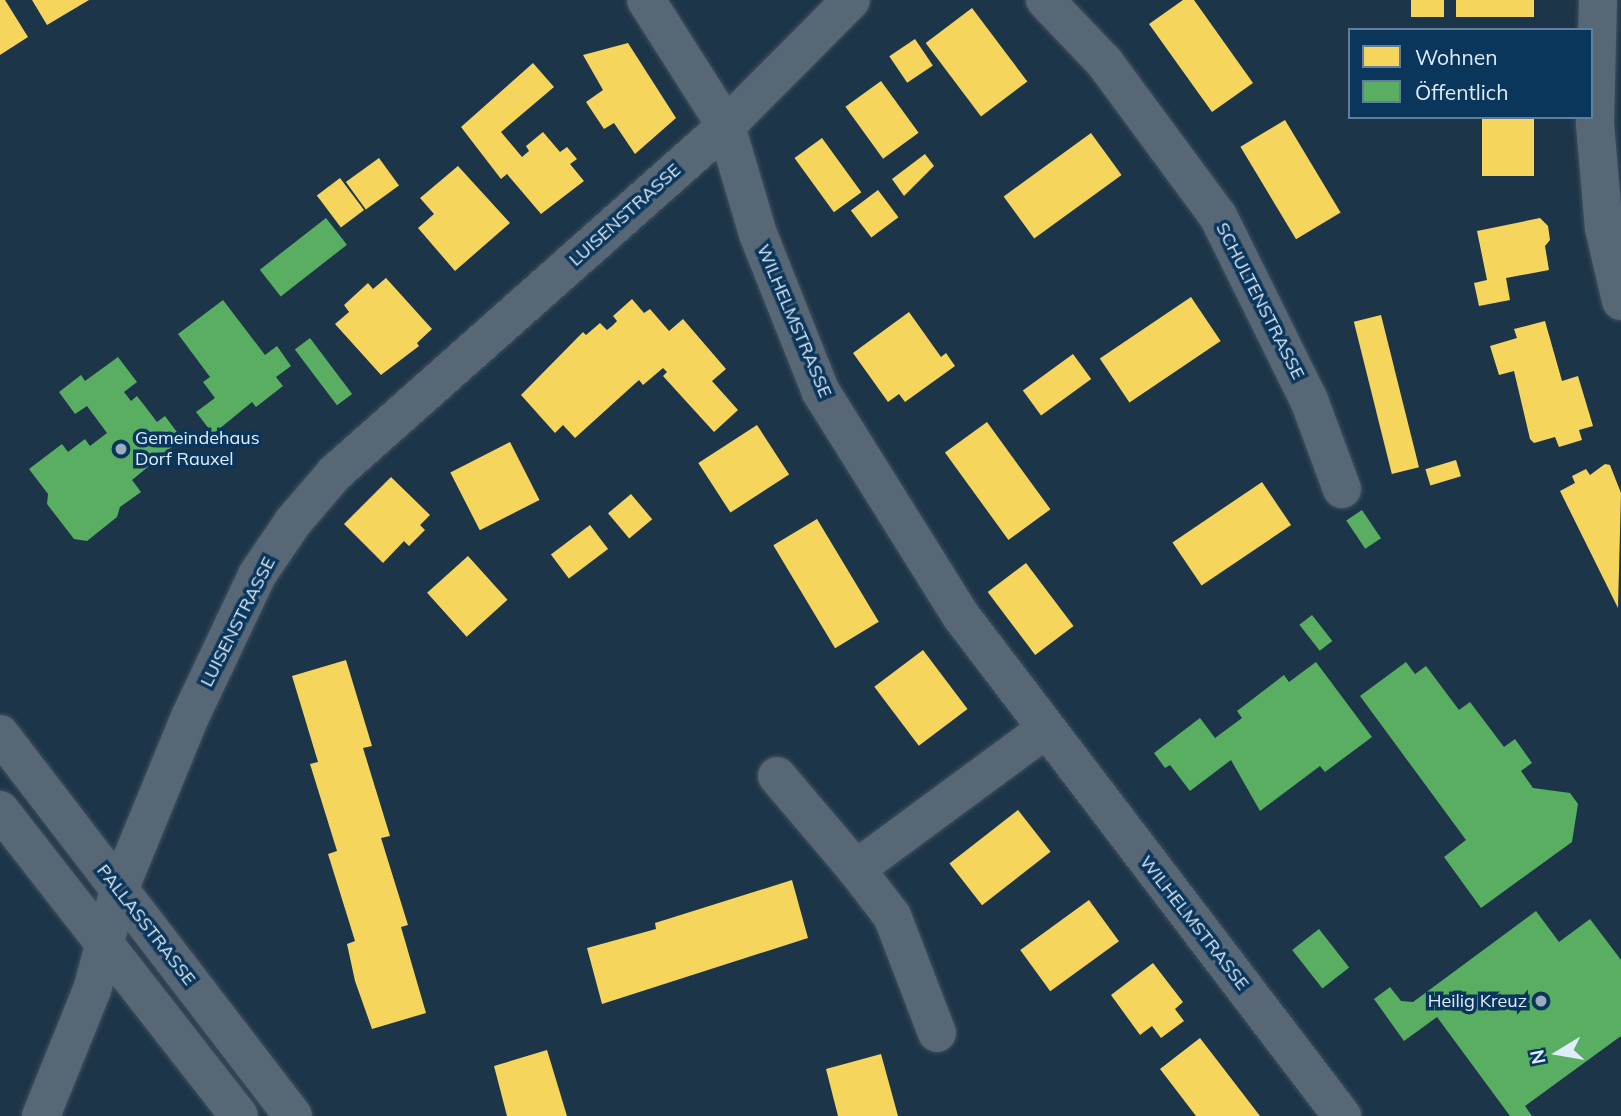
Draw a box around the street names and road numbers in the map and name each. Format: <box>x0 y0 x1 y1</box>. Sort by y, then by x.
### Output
street label: LUISENSTRASSE <box>565 159 685 271</box>
street label: SCHULTENSTRASSE <box>1211 219 1309 383</box>
street label: WILHELMSTRASSE <box>752 241 836 401</box>
street label: LUISENSTRASSE <box>196 554 280 690</box>
street label: WILHELMSTRASSE <box>1135 852 1253 994</box>
street label: PALLASSTRASSE <box>92 860 200 990</box>

